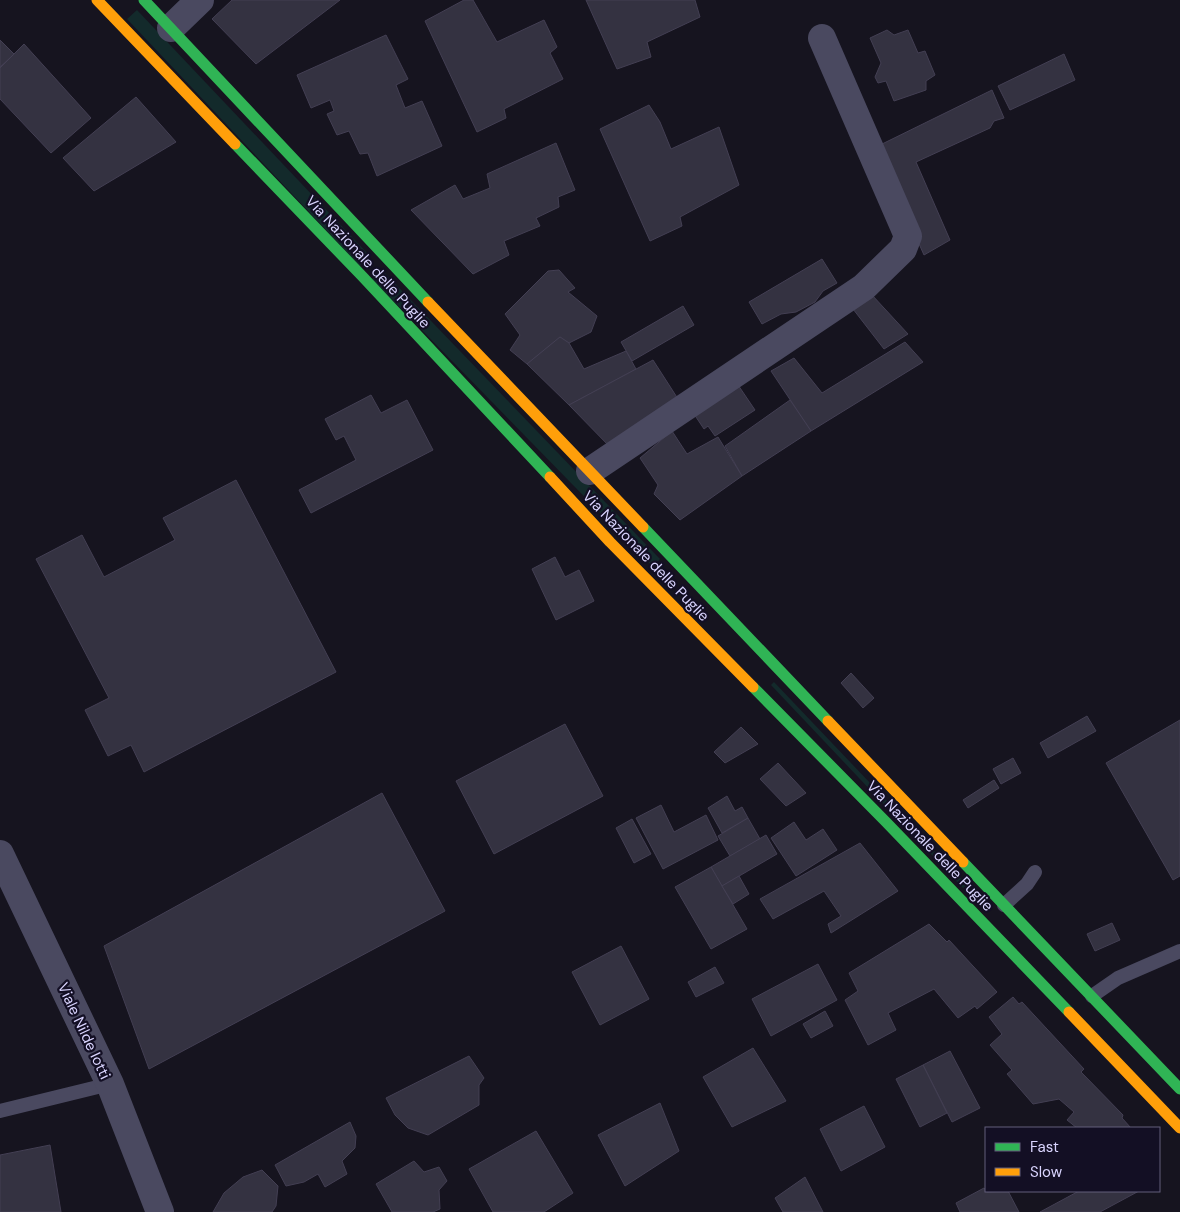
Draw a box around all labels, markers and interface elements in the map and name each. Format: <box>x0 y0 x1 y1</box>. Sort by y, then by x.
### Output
street label: Via Nazionale delle Puglie <box>301 191 435 333</box>
street label: Via Nazionale delle Puglie <box>578 486 714 626</box>
street label: Via Nazionale delle Puglie <box>862 776 998 916</box>
street label: Viale Nilde Iotti <box>53 979 115 1083</box>
legend <box>985 1127 1160 1192</box>
text: Fast <box>1030 1137 1059 1157</box>
text: Slow <box>1030 1162 1063 1182</box>

